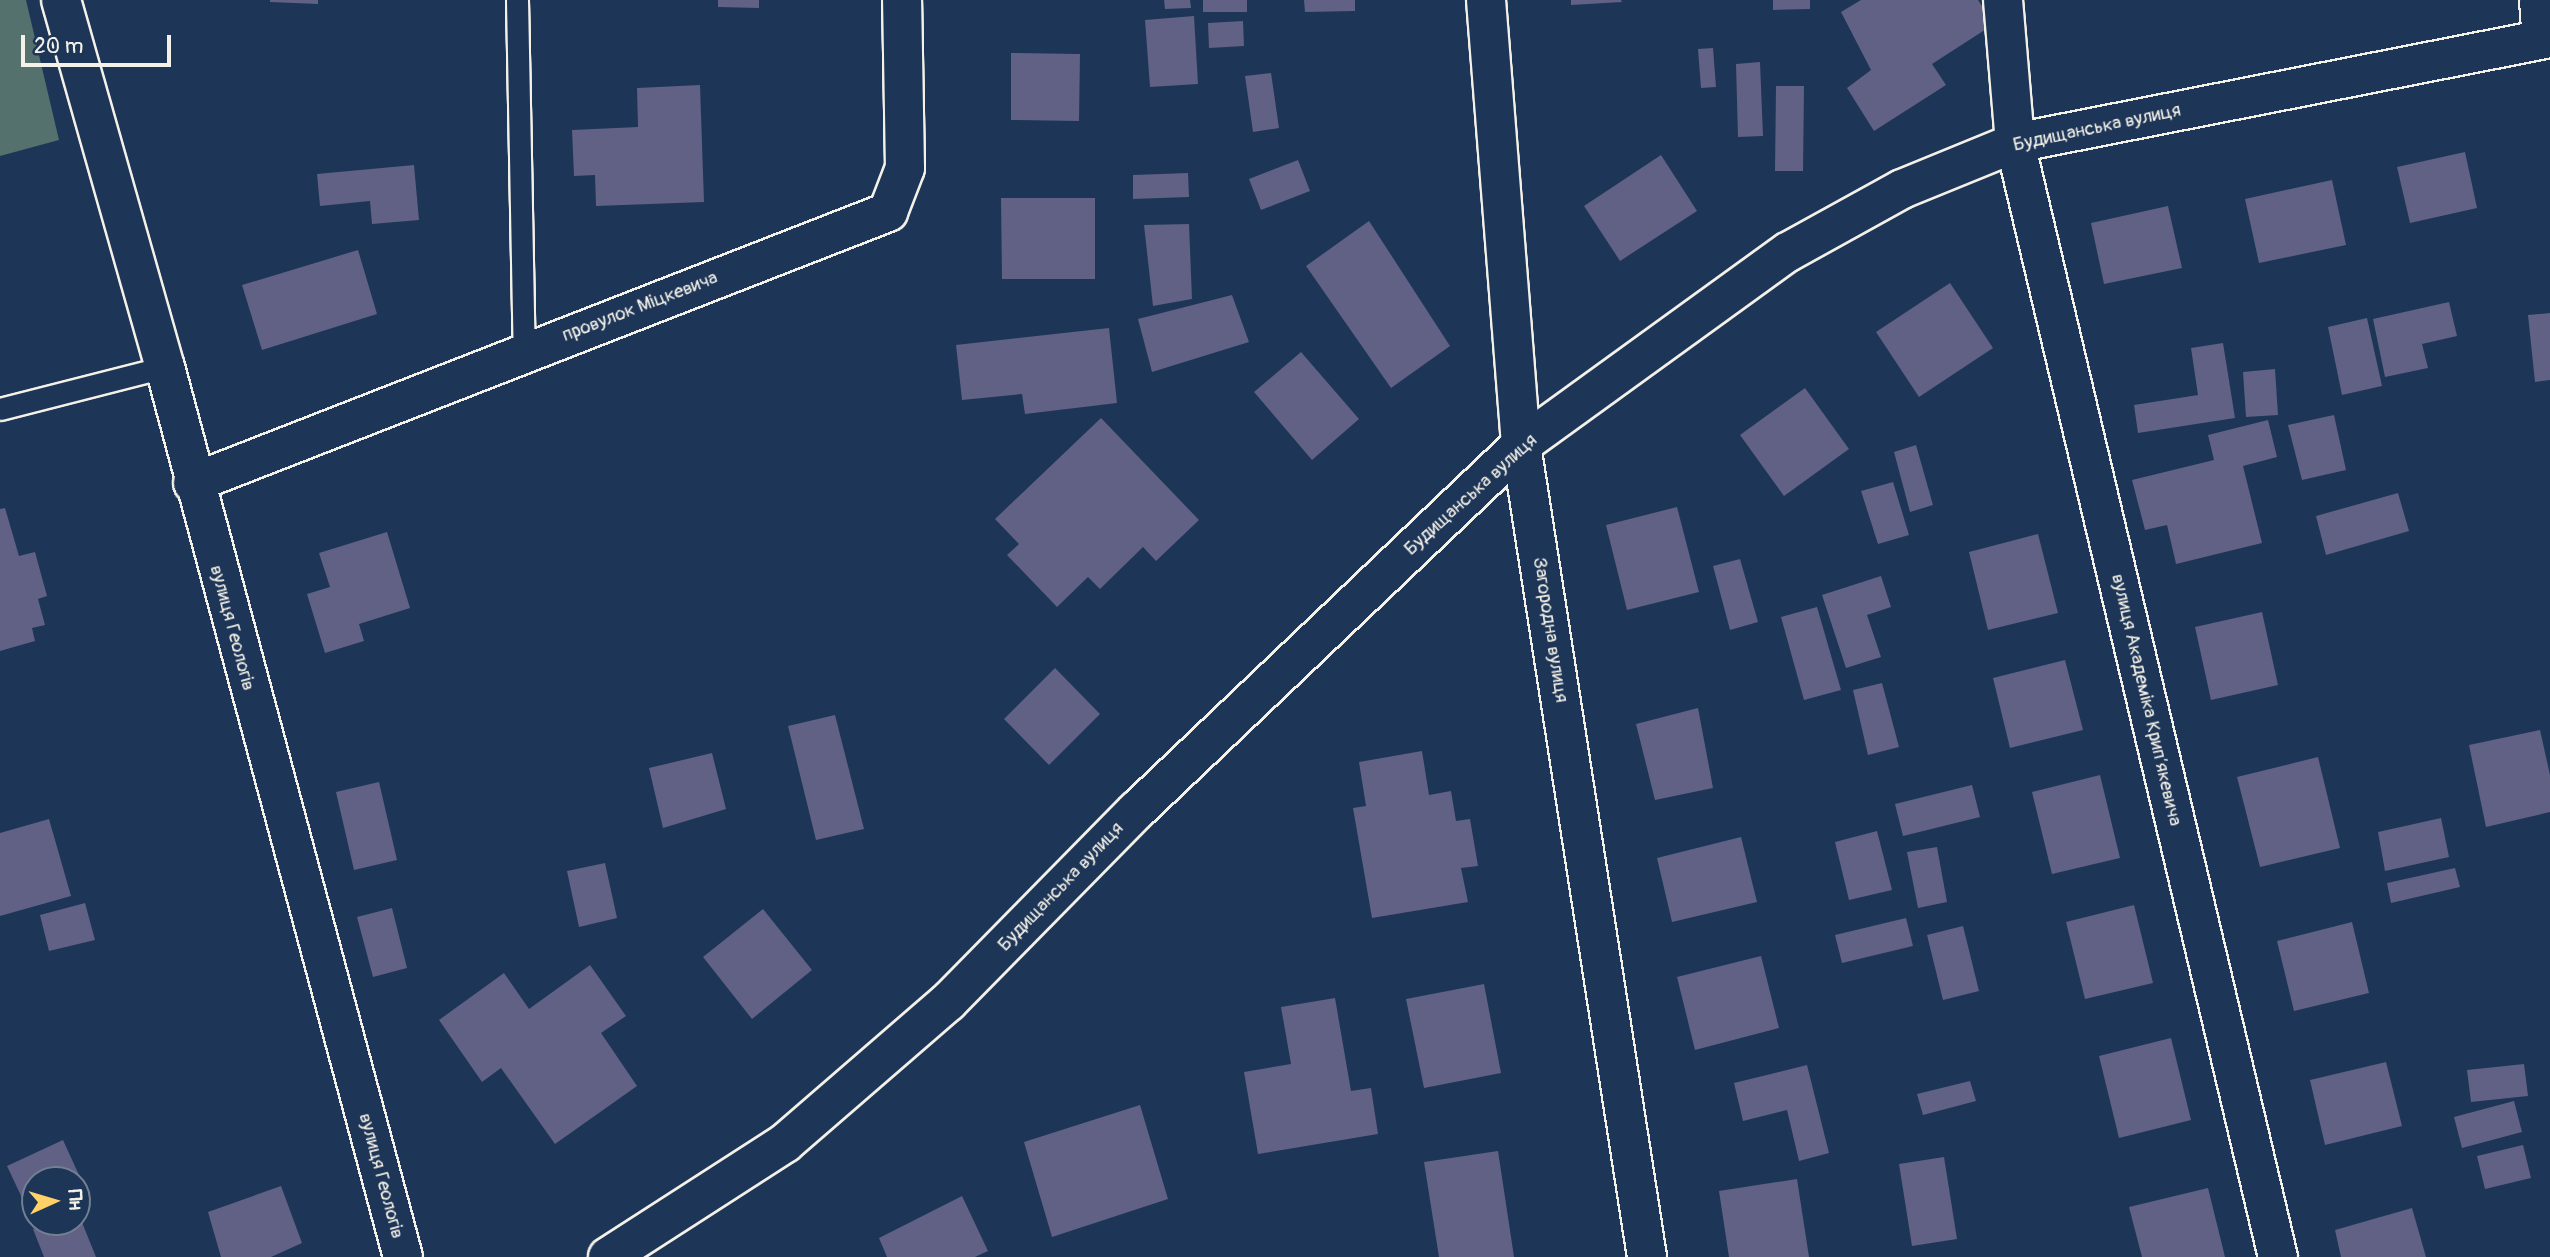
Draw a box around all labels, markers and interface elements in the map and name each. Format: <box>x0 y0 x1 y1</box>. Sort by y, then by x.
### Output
scale bar <box>24 21 175 65</box>
text: 20 m <box>34 33 83 60</box>
street label: Будищанська вулиця <box>2011 99 2183 157</box>
street label: провулок Міцкевича <box>559 267 721 347</box>
street label: Будищанська вулиця <box>1400 429 1542 561</box>
street label: Загородна вулиця <box>1527 556 1573 704</box>
street label: вулиця Геологів <box>204 563 260 693</box>
street label: вулиця Академіка Крипʼякевича <box>2106 572 2186 828</box>
street label: Будищанська вулиця <box>993 818 1129 956</box>
street label: вулиця Геологів <box>353 1111 409 1241</box>
north arrow <box>21 1166 91 1236</box>
text: Пн <box>62 1188 88 1211</box>

